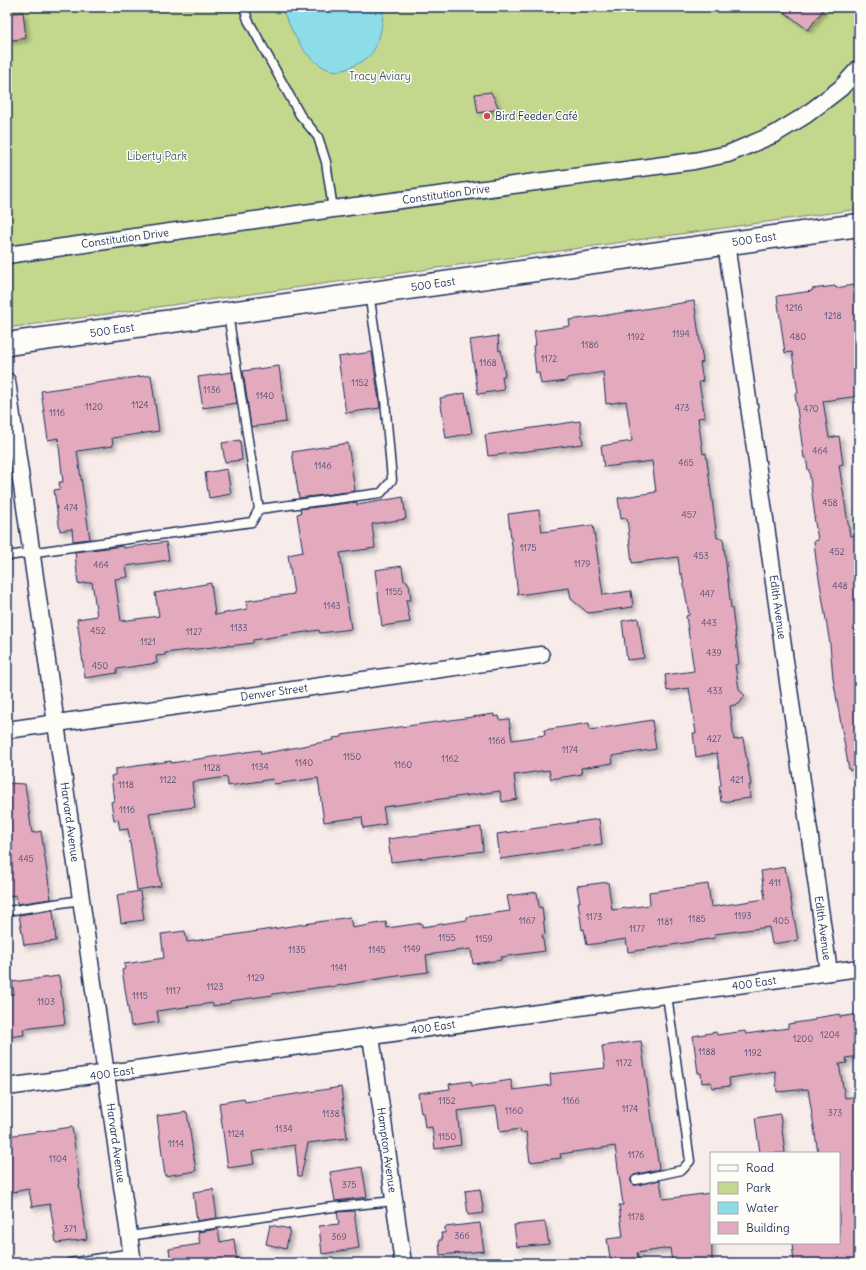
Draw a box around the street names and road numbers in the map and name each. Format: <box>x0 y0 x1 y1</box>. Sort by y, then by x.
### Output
street label: Constitution Drive <box>401 181 491 207</box>
street label: Constitution Drive <box>80 225 170 251</box>
street label: 500 East <box>731 229 777 249</box>
street label: 500 East <box>410 274 456 294</box>
street label: 500 East <box>89 320 135 340</box>
street label: Edith Avenue <box>767 574 789 640</box>
street label: Denver Street <box>239 680 309 704</box>
street label: Harvard Avenue <box>57 781 83 863</box>
street label: Edith Avenue <box>812 895 834 961</box>
street label: 400 East <box>731 973 777 993</box>
street label: 400 East <box>410 1017 456 1037</box>
street label: 400 East <box>89 1063 135 1083</box>
street label: Harvard Avenue <box>103 1102 129 1184</box>
street label: Hampton Avenue <box>374 1107 400 1194</box>

